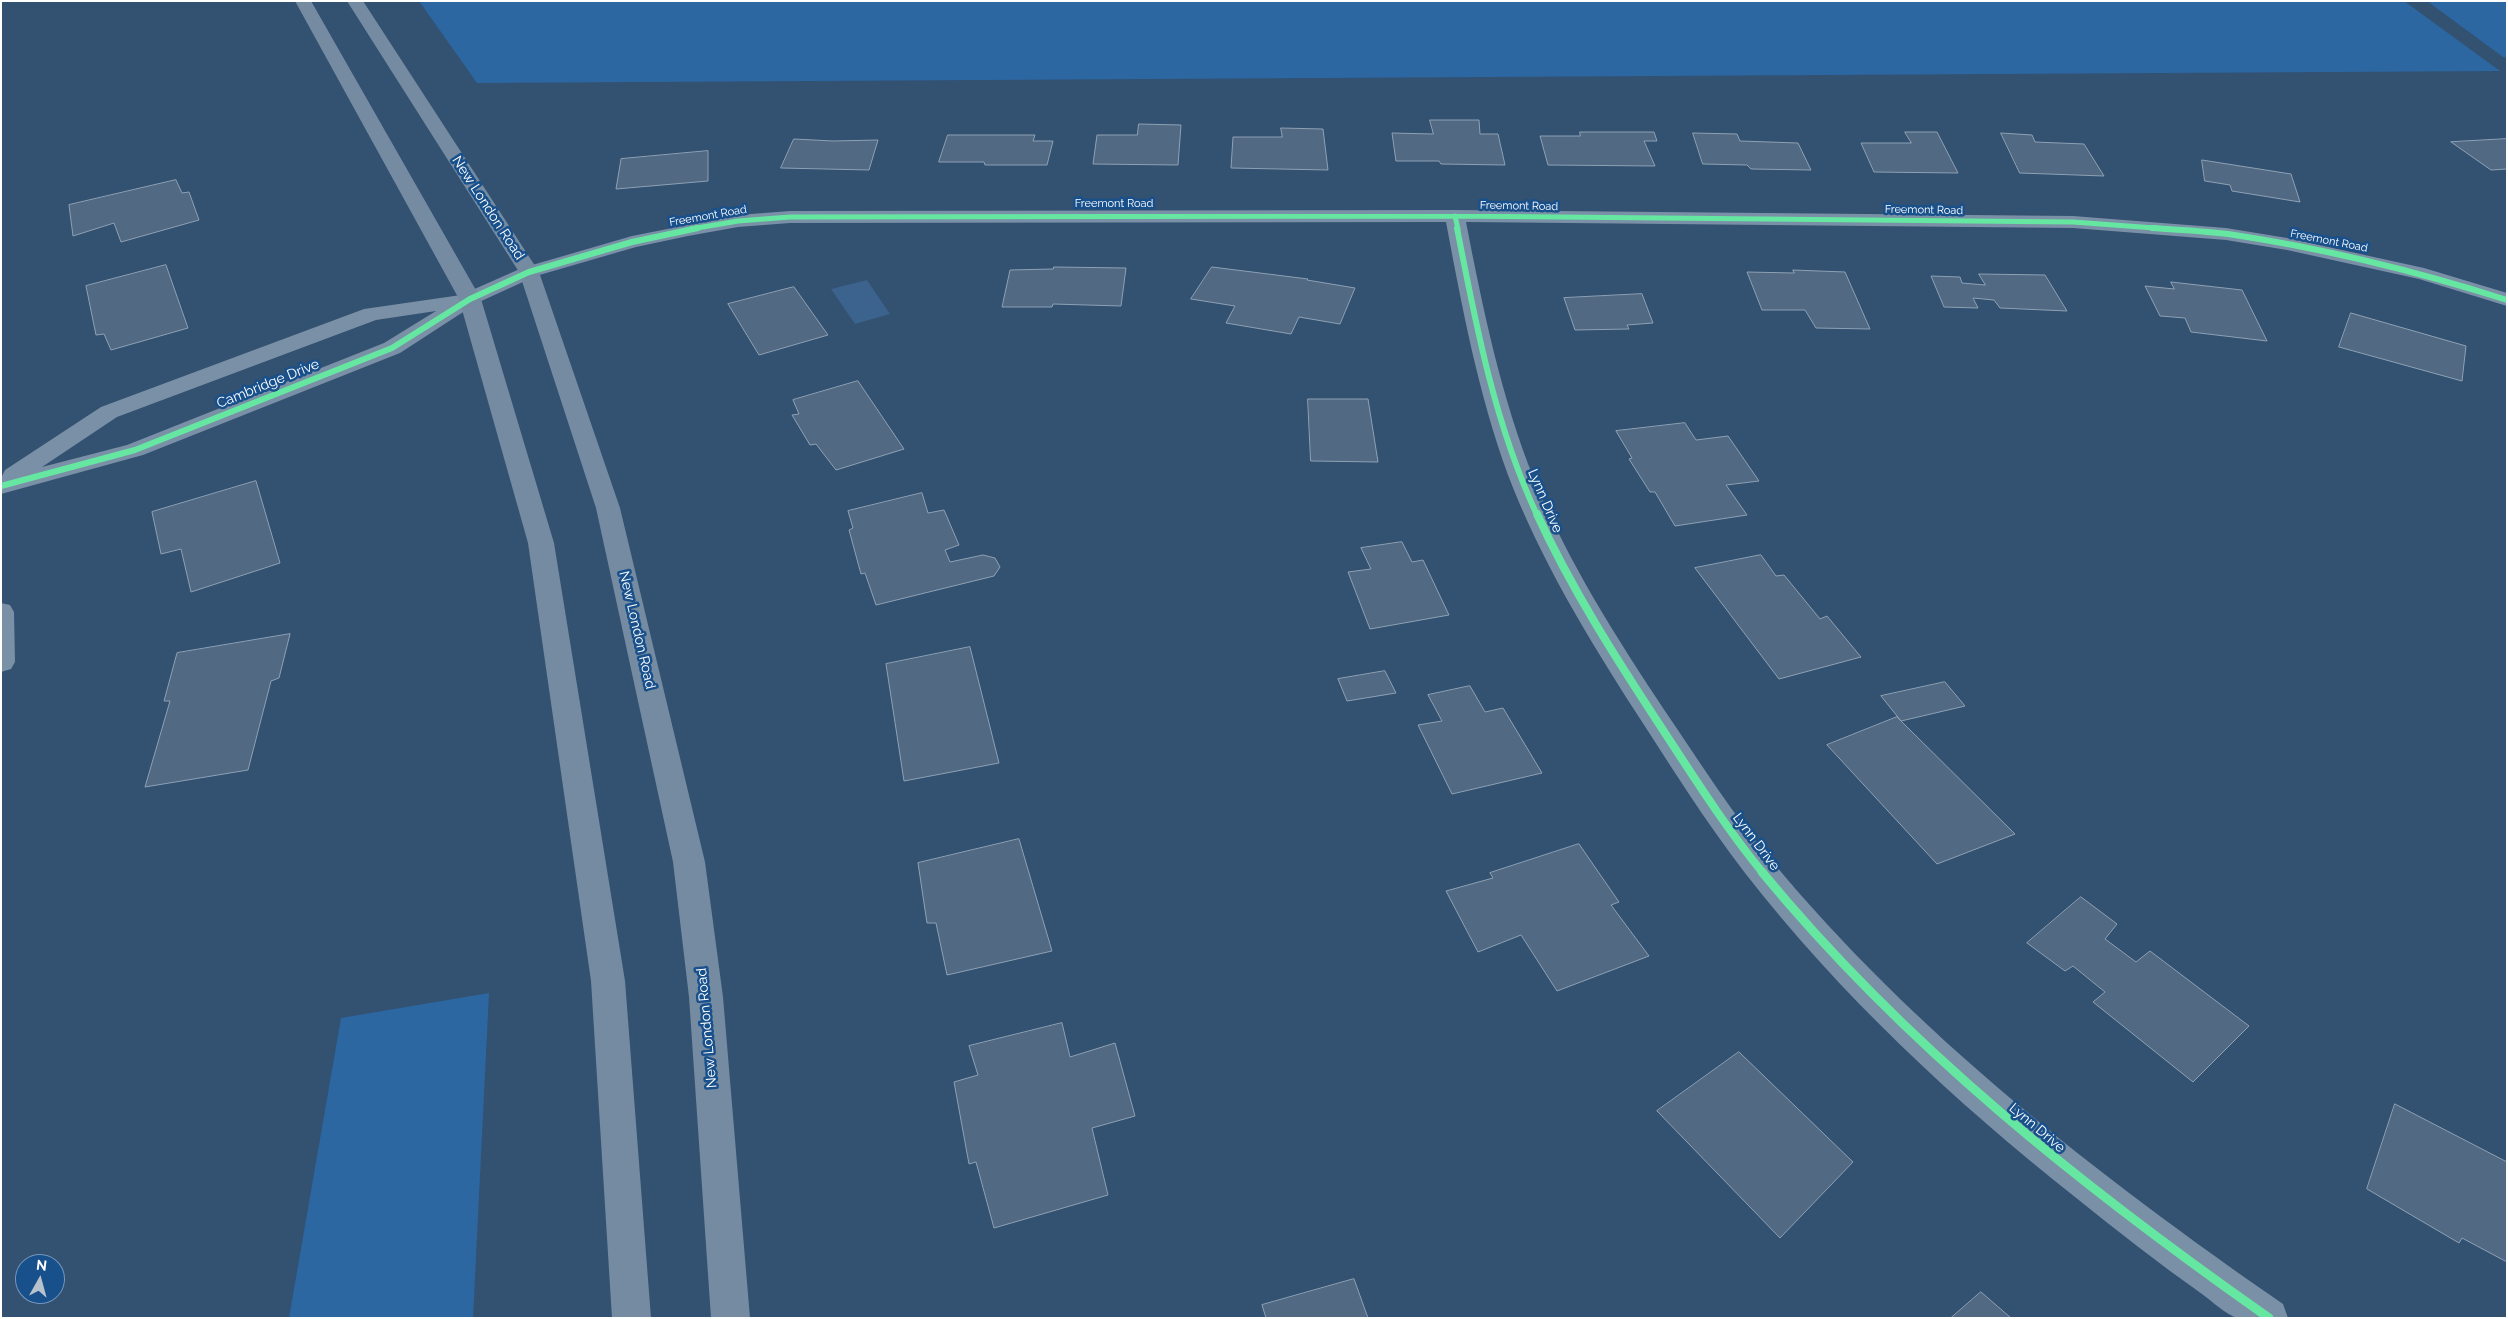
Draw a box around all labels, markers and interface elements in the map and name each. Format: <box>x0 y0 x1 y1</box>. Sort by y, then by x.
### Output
street label: New London Road <box>448 153 528 263</box>
street label: Freemont Road <box>1075 197 1153 211</box>
street label: Freemont Road <box>1480 199 1558 213</box>
street label: Freemont Road <box>668 203 748 229</box>
street label: Freemont Road <box>1885 203 1963 217</box>
street label: Freemont Road <box>2289 227 2369 255</box>
street label: Cambridge Drive <box>214 356 322 412</box>
street label: Lynn Drive <box>1524 466 1566 536</box>
street label: New London Road <box>615 569 659 691</box>
street label: Lynn Drive <box>1729 810 1783 874</box>
street label: New London Road <box>693 967 721 1089</box>
street label: Lynn Drive <box>2006 1100 2068 1156</box>
north arrow <box>15 1254 65 1304</box>
text: N <box>35 1257 48 1274</box>

